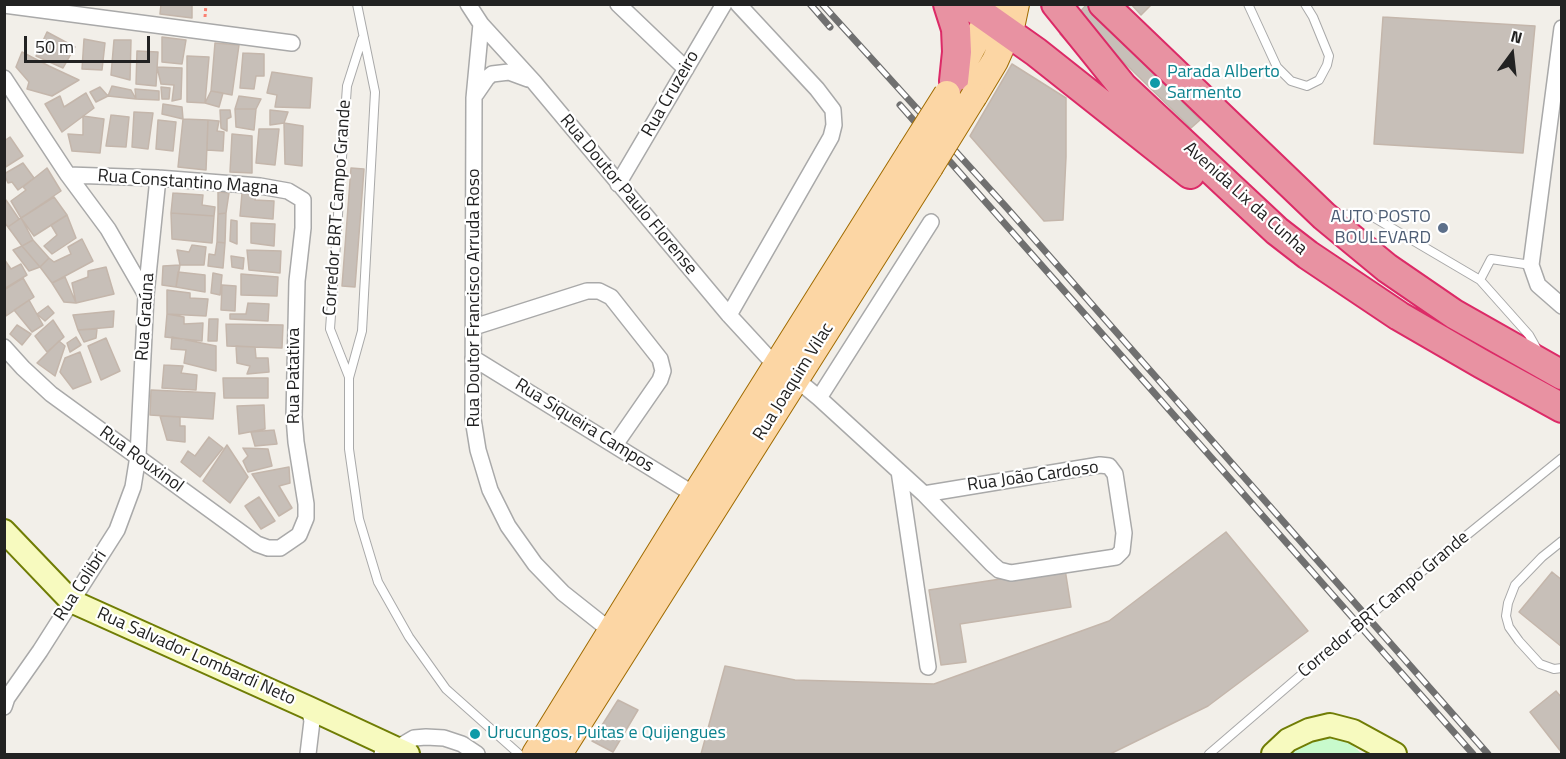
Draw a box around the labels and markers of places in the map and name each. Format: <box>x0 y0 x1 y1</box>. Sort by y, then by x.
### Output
place label: Parada Alberto Sarmento <box>1167 62 1280 104</box>
marker: Parada Alberto Sarmento <box>1148 76 1162 90</box>
place label: AUTO POSTO BOULEVARD <box>1331 207 1431 250</box>
marker: AUTO POSTO BOULEVARD <box>1436 221 1450 235</box>
place label: Urucungos, Puitas e Quijengues <box>487 723 726 745</box>
marker: Urucungos, Puitas e Quijengues <box>468 727 482 741</box>

